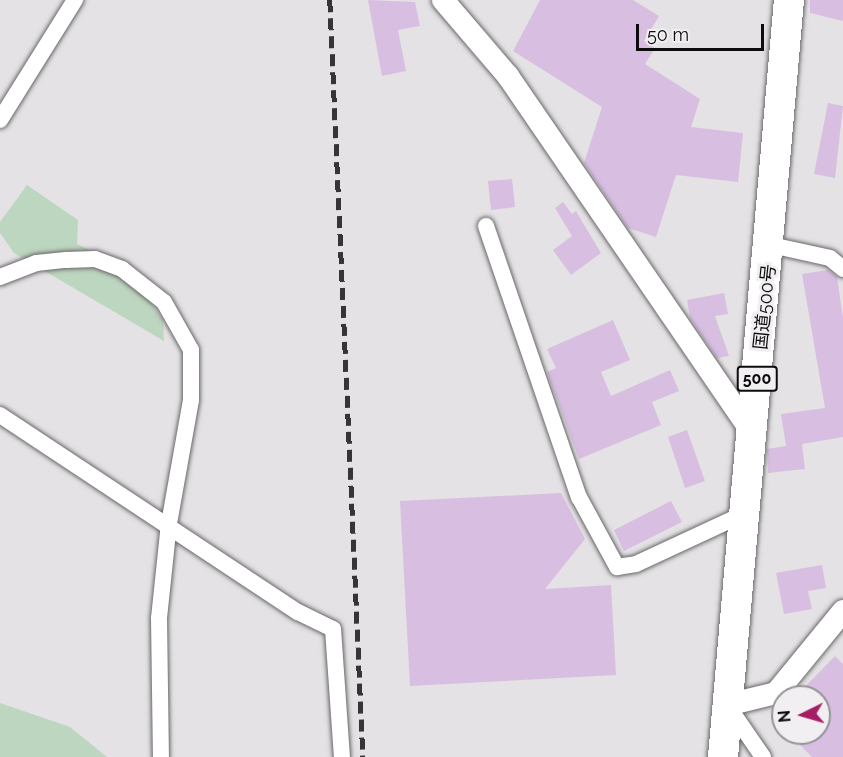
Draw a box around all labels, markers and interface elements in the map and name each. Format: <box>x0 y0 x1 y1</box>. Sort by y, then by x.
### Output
scale bar <box>639 12 766 50</box>
text: 50 m <box>647 24 689 45</box>
street label: 国道500号 <box>750 263 780 351</box>
road number: 500 <box>736 366 778 392</box>
north arrow <box>771 685 831 745</box>
text: N <box>775 710 795 723</box>

